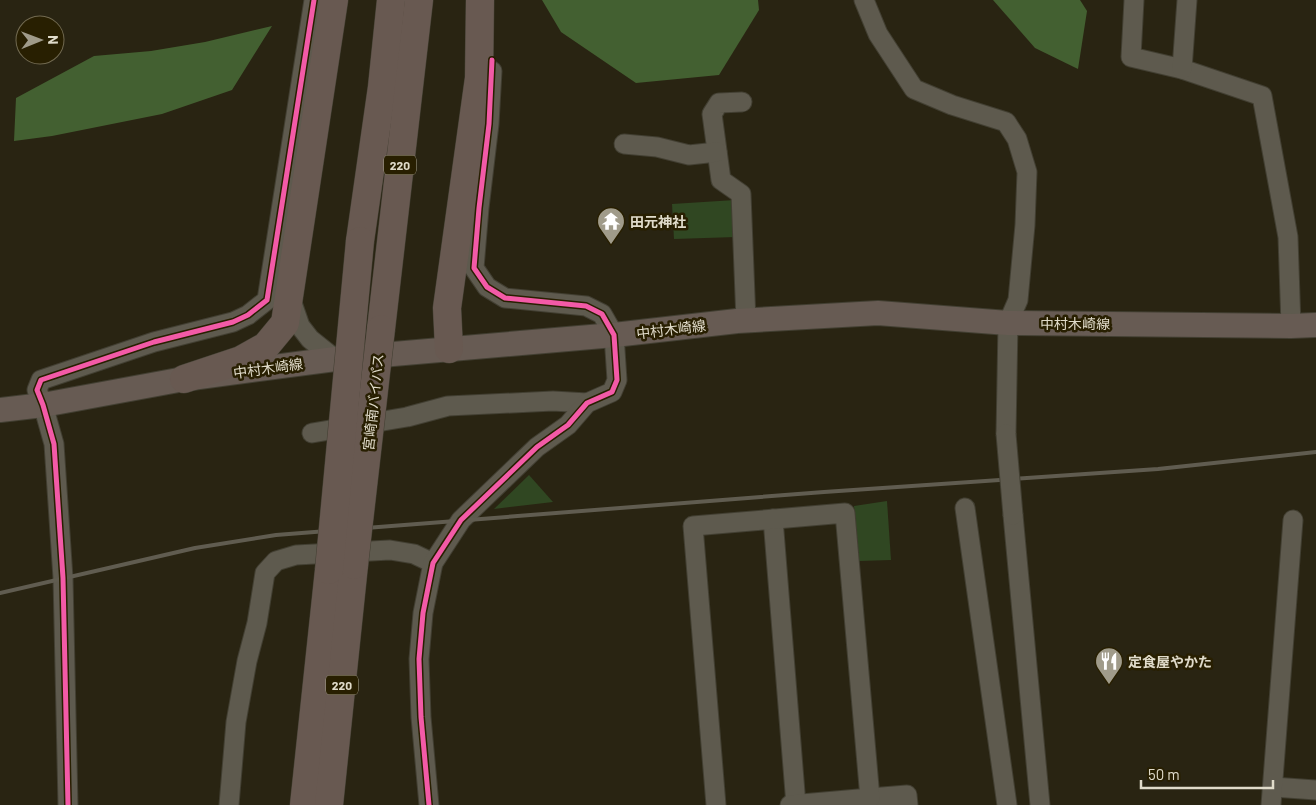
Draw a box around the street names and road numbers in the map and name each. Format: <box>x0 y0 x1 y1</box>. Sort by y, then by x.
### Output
road number: 220 <box>384 156 416 174</box>
street label: 中村木崎線 <box>1040 315 1110 332</box>
street label: 中村木崎線 <box>635 316 707 342</box>
street label: 宮崎南バイパス <box>359 353 387 451</box>
street label: 中村木崎線 <box>232 355 304 381</box>
road number: 220 <box>326 676 358 694</box>

